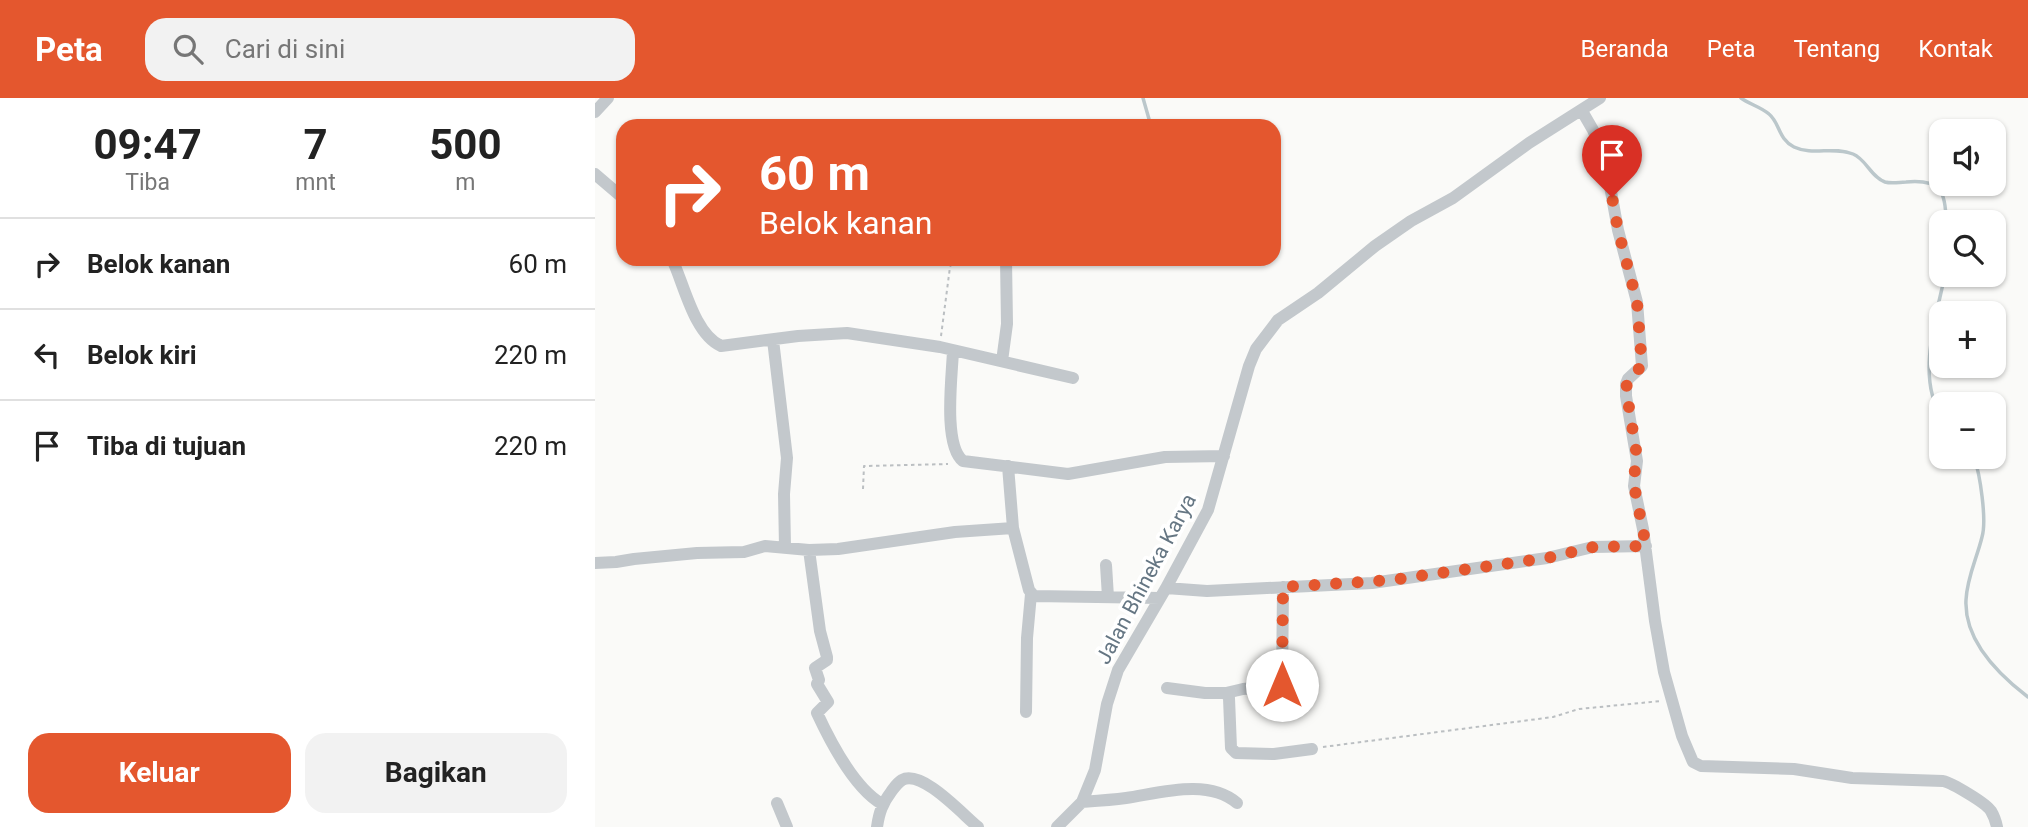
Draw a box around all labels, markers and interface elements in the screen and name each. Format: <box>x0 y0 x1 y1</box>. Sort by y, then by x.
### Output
search box <box>145 18 635 81</box>
text: Peta <box>35 30 103 69</box>
icon: search <box>169 30 207 68</box>
text: Cari di sini <box>225 34 345 64</box>
text: Beranda <box>1581 35 1669 63</box>
text: Peta <box>1707 35 1755 63</box>
text: Tentang <box>1793 35 1880 63</box>
text: Kontak <box>1918 35 1993 63</box>
map controls <box>1929 119 2006 469</box>
button: sound <box>1929 119 2006 196</box>
text: 09:47 <box>94 120 202 169</box>
text: 7 <box>303 120 328 169</box>
text: 500 <box>429 120 501 169</box>
pin <box>1582 125 1642 197</box>
icon: arrive <box>1593 136 1631 174</box>
text: 60 m <box>759 145 870 202</box>
icon: right <box>644 147 735 238</box>
text: Tiba <box>125 169 170 196</box>
text: mnt <box>295 169 336 196</box>
text: m <box>455 169 475 196</box>
text: Belok kanan <box>759 204 932 242</box>
button: search <box>1929 210 2006 287</box>
icon: right <box>28 245 66 283</box>
text: Belok kanan <box>87 249 230 279</box>
text: 60 m <box>509 249 567 279</box>
button: + <box>1929 301 2006 378</box>
icon: left <box>28 336 66 374</box>
text: Belok kiri <box>87 340 197 370</box>
text: 220 m <box>494 340 567 370</box>
button: − <box>1929 392 2006 469</box>
icon: arrive <box>28 427 66 465</box>
text: Tiba di tujuan <box>87 431 246 461</box>
text: 220 m <box>494 431 567 461</box>
street label: Jalan Bhineka Karya <box>1091 490 1201 668</box>
position arrow <box>1245 648 1319 722</box>
button: Keluar <box>28 733 291 813</box>
button: Bagikan <box>305 733 567 813</box>

